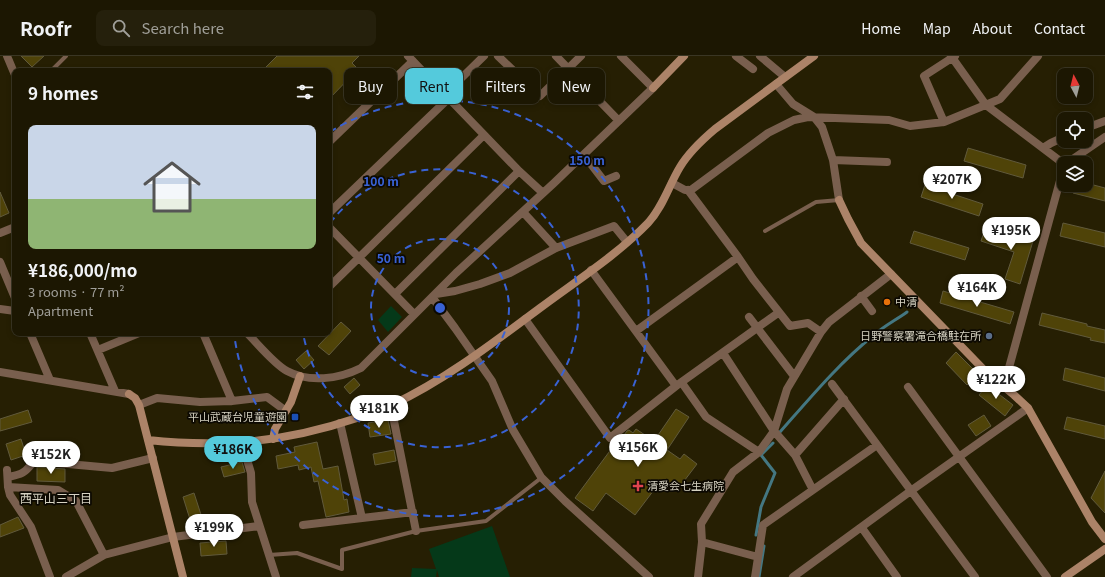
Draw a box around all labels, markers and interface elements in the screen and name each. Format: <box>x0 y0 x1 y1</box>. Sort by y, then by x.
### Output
search box <box>96 10 376 46</box>
text: Roofr <box>20 14 72 41</box>
icon: search <box>110 17 132 39</box>
text: Search here <box>142 17 224 38</box>
text: Home <box>861 18 901 38</box>
text: Map <box>923 18 951 38</box>
text: About <box>973 18 1012 38</box>
text: Contact <box>1034 18 1085 38</box>
chip: Buy <box>344 68 397 104</box>
chip: Rent <box>405 68 463 104</box>
chip: Filters <box>471 68 540 104</box>
chip: New <box>548 68 605 104</box>
north arrow <box>1057 68 1093 104</box>
map controls <box>1057 68 1093 192</box>
text: 9 homes <box>28 80 98 105</box>
icon: filters <box>294 81 316 103</box>
button: locate <box>1057 112 1093 148</box>
icon: home <box>136 151 208 223</box>
text: 150 m <box>569 151 605 168</box>
button: layers <box>1057 156 1093 192</box>
pin: ¥207K <box>924 166 980 200</box>
text: ¥207K <box>932 169 972 188</box>
text: 100 m <box>363 172 399 189</box>
pin: ¥195K <box>983 217 1039 251</box>
text: ¥195K <box>991 220 1031 239</box>
text: 50 m <box>377 249 405 266</box>
text: ¥186,000/mo <box>28 257 137 282</box>
pin: ¥164K <box>949 274 1005 308</box>
text: ¥164K <box>957 277 997 296</box>
text: 3 rooms · 77 m² <box>28 282 125 301</box>
place label: 中清 <box>895 293 917 309</box>
marker: 中清 <box>882 297 892 307</box>
text: Apartment <box>28 301 93 320</box>
centre of rings <box>433 301 447 315</box>
place label: 日野警察署滝合橋駐在所 <box>860 327 982 343</box>
marker: 日野警察署滝合橋駐在所 <box>984 331 994 341</box>
pin: ¥122K <box>968 366 1024 400</box>
text: ¥122K <box>976 369 1016 388</box>
pin: ¥181K <box>351 395 407 429</box>
text: ¥181K <box>359 398 399 417</box>
place label: 平山武蔵台児童遊園 <box>188 408 287 424</box>
marker: 平山武蔵台児童遊園 <box>290 412 300 422</box>
pin: ¥156K <box>610 434 666 468</box>
pin: ¥186K <box>205 436 261 470</box>
text: ¥156K <box>618 437 658 456</box>
text: ¥186K <box>213 439 253 458</box>
pin: ¥152K <box>23 441 79 475</box>
text: ¥152K <box>31 444 71 463</box>
place label: 清愛会七生病院 <box>647 477 724 493</box>
marker: 清愛会七生病院 <box>632 480 644 492</box>
district label: 西平山三丁目 <box>20 489 92 506</box>
pin: ¥199K <box>186 514 242 548</box>
text: ¥199K <box>194 517 234 536</box>

